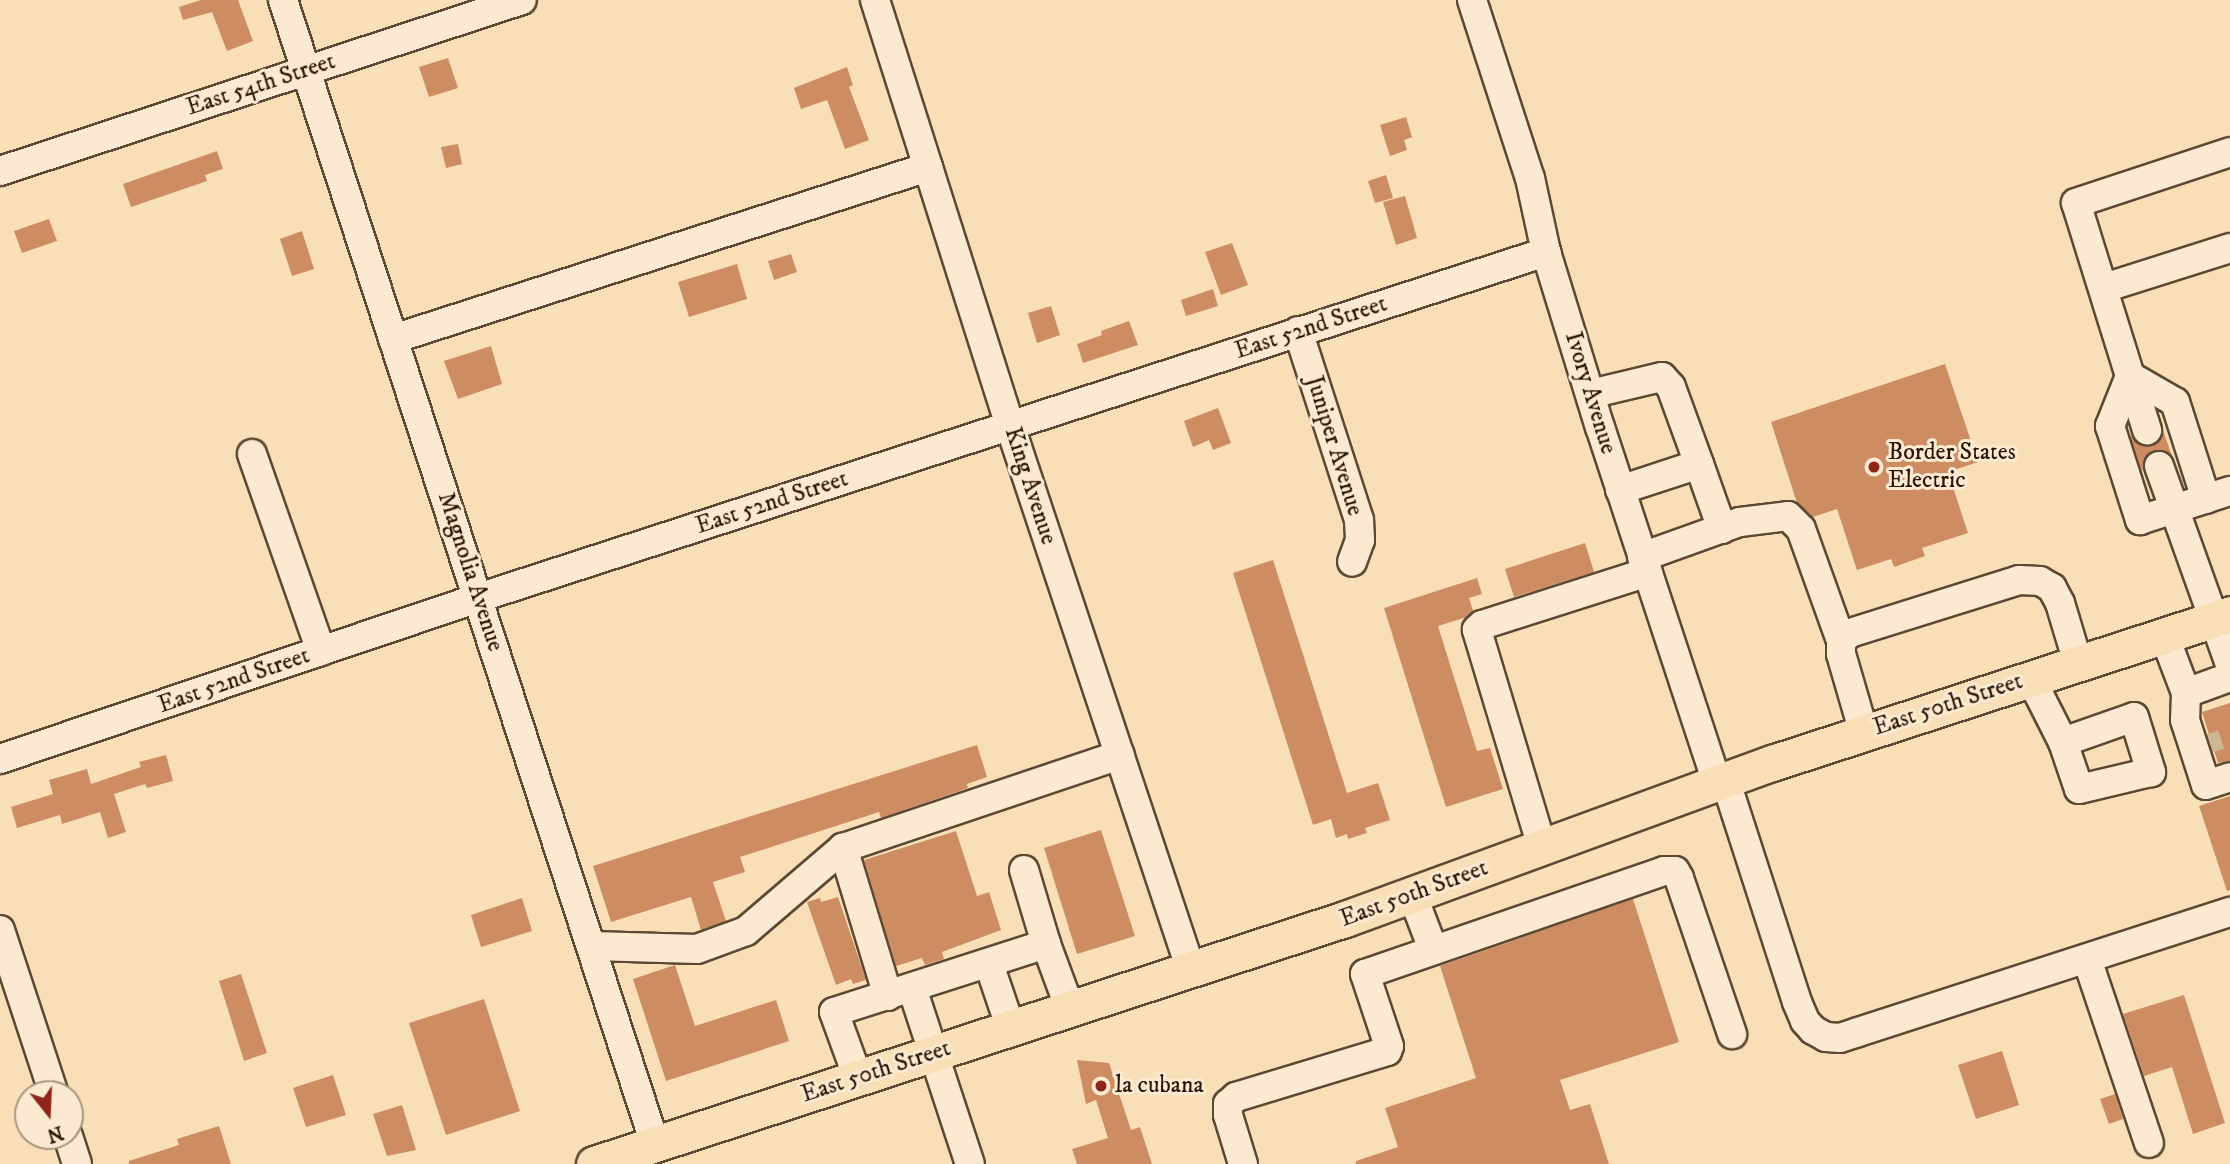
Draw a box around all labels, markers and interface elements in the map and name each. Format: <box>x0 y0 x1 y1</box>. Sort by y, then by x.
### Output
street label: East 54th Street <box>183 47 339 123</box>
street label: East 52nd Street <box>1231 290 1391 366</box>
street label: Ivory Avenue <box>1558 328 1622 458</box>
street label: Juniper Avenue <box>1299 373 1369 519</box>
street label: King Avenue <box>998 424 1062 548</box>
place label: Border States Electric <box>1888 439 2016 495</box>
marker: Border States Electric <box>1866 459 1882 475</box>
street label: East 52nd Street <box>692 465 852 541</box>
street label: Magnolia Avenue <box>431 489 509 655</box>
street label: East 52nd Street <box>155 642 313 720</box>
street label: East 50th Street <box>1870 667 2026 743</box>
street label: East 50th Street <box>1336 854 1492 934</box>
street label: East 50th Street <box>798 1034 954 1110</box>
place label: la cubana <box>1115 1072 1204 1100</box>
marker: la cubana <box>1093 1078 1109 1094</box>
north arrow <box>14 1080 84 1150</box>
text: N <box>44 1120 66 1147</box>

